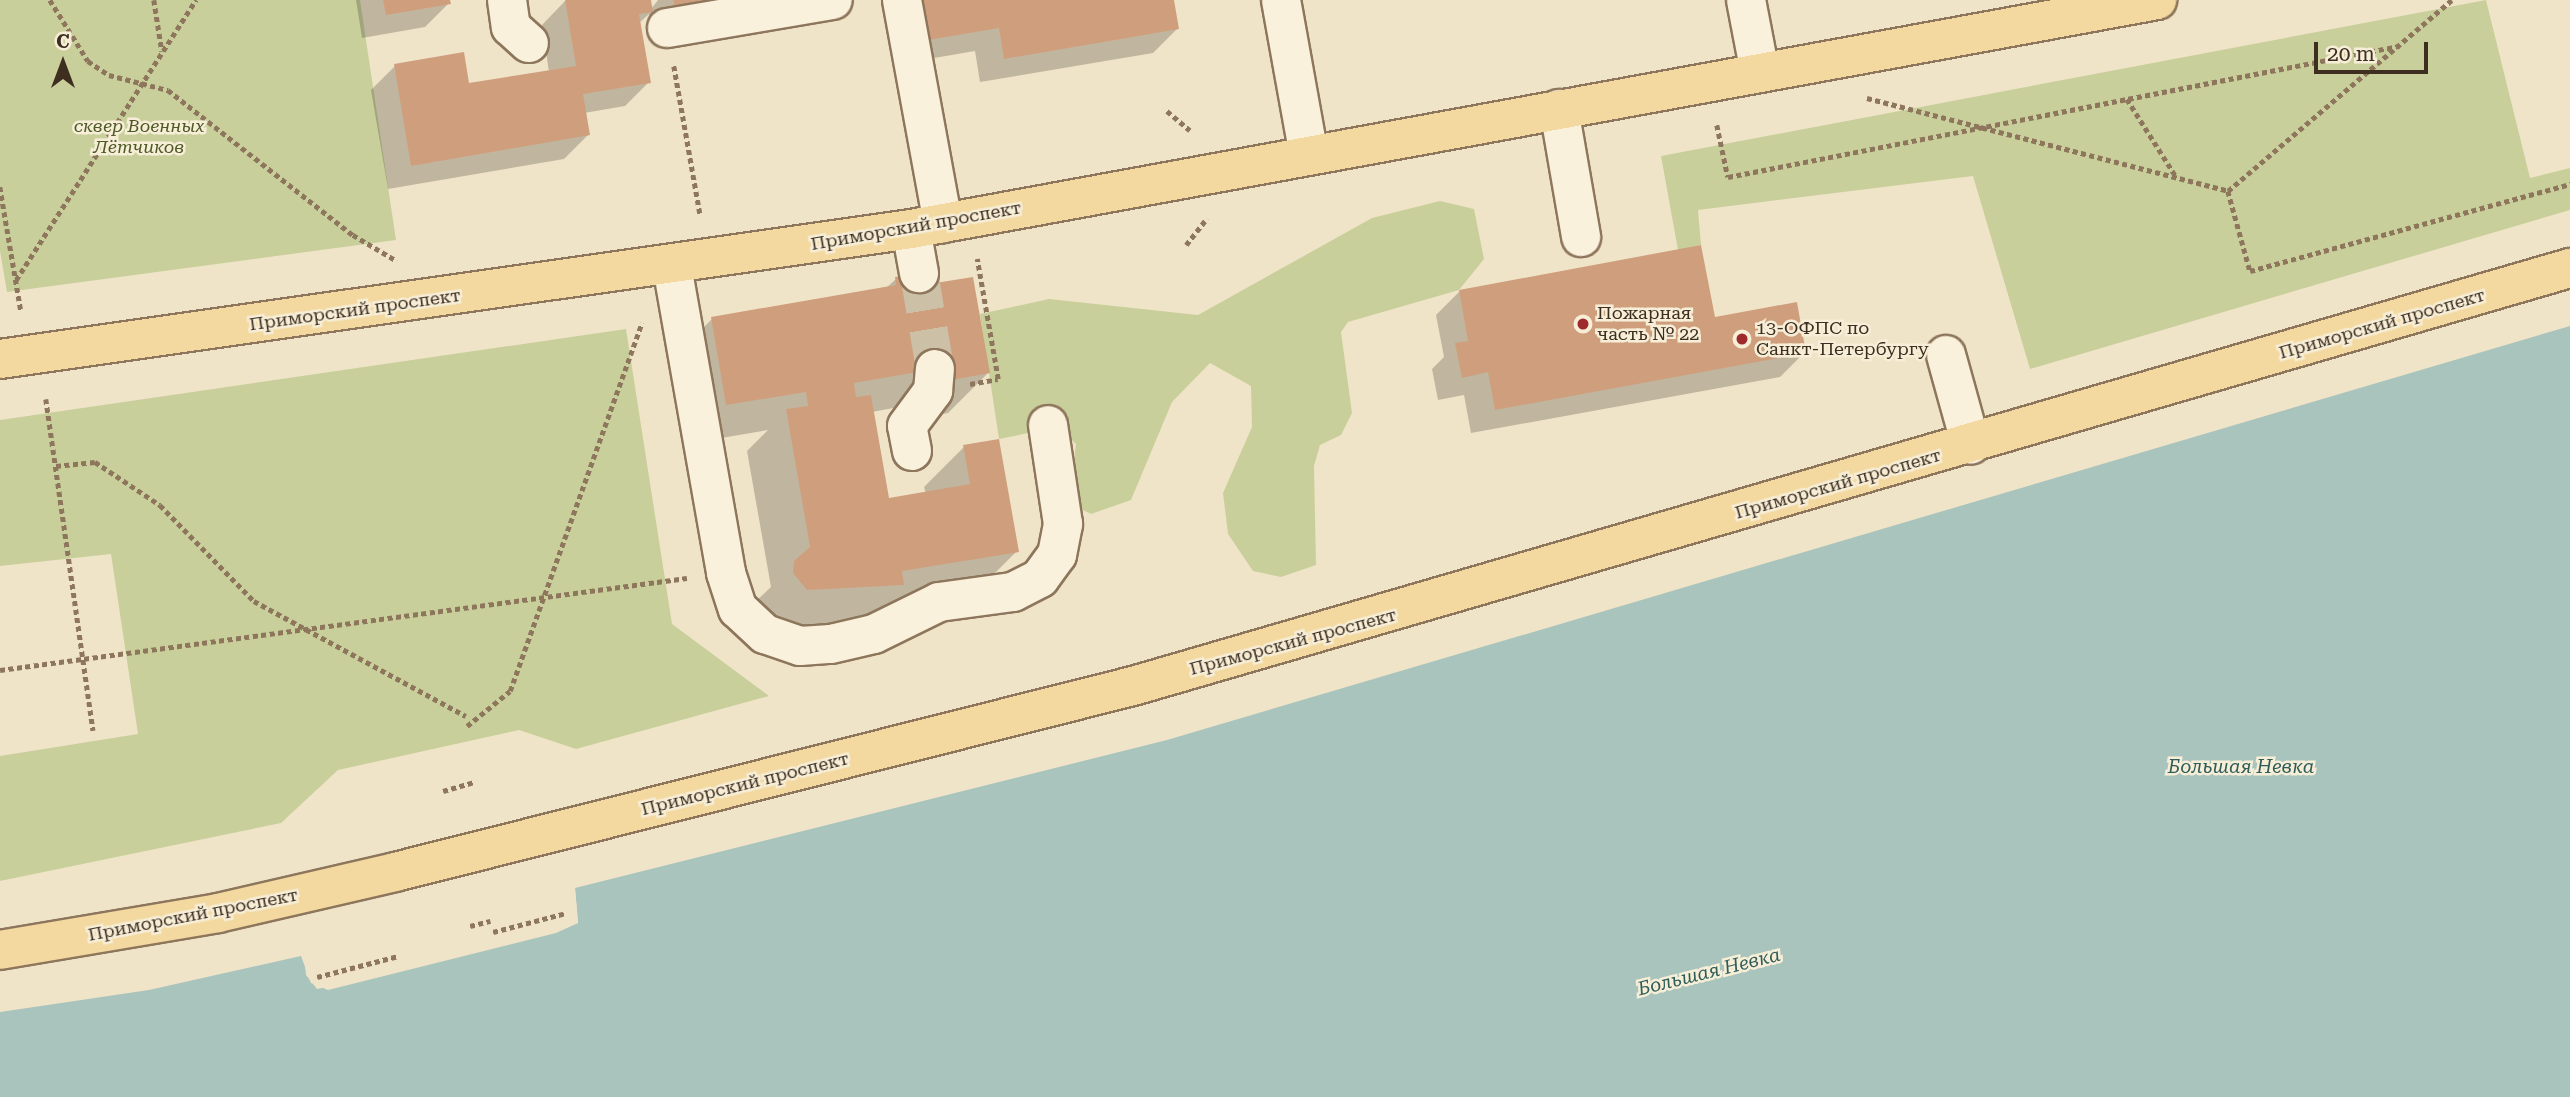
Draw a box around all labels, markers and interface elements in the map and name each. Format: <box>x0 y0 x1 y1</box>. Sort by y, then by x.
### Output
north arrow <box>28 28 98 98</box>
scale bar <box>2318 28 2432 72</box>
text: С <box>56 30 70 53</box>
text: 20 m <box>2327 42 2375 66</box>
park label: сквер Военных Лётчиков <box>74 116 204 158</box>
street label: Приморский проспект <box>809 197 1023 255</box>
street label: Приморский проспект <box>248 284 462 336</box>
street label: Приморский проспект <box>2277 284 2487 364</box>
place label: Пожарная часть № 22 <box>1597 303 1699 346</box>
marker: Пожарная часть № 22 <box>1575 316 1591 332</box>
place label: 13-ОФПС по Санкт-Петербургу <box>1756 318 1929 360</box>
marker: 13-ОФПС по Санкт-Петербургу <box>1734 331 1750 347</box>
street label: Приморский проспект <box>1733 444 1943 524</box>
street label: Приморский проспект <box>1187 604 1399 680</box>
street label: Приморский проспект <box>639 748 851 820</box>
water label: Большая Невка <box>2168 756 2314 778</box>
street label: Приморский проспект <box>86 884 300 946</box>
water label: Большая Невка <box>1635 943 1783 1001</box>

